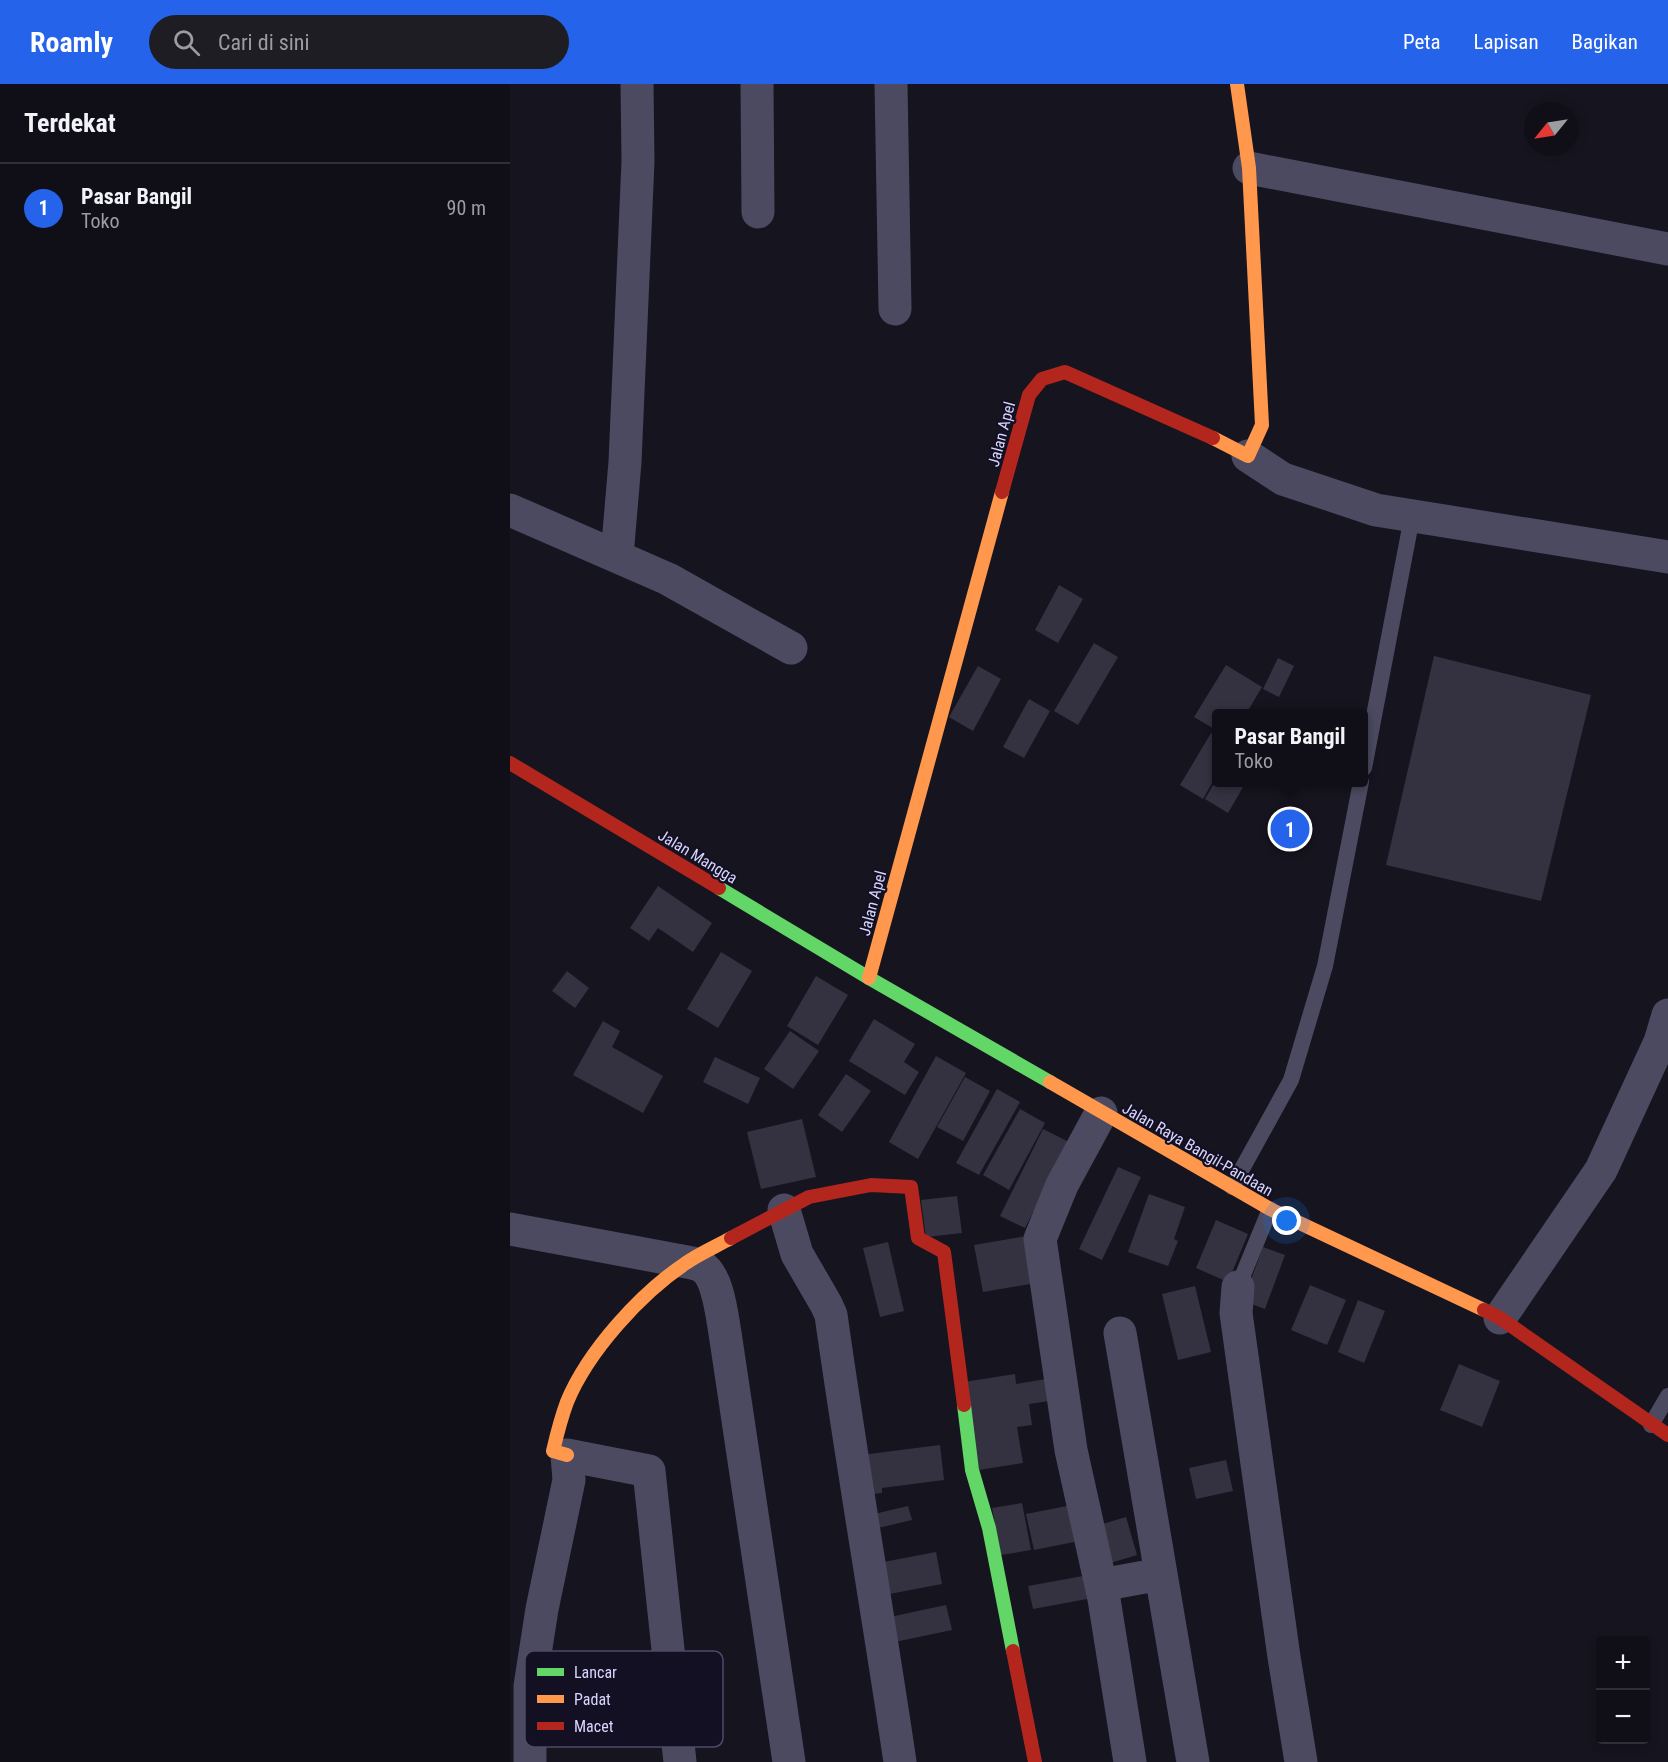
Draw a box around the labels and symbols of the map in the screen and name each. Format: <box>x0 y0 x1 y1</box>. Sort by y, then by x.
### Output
north arrow <box>1524 102 1578 156</box>
street label: Jalan Apel <box>984 400 1019 469</box>
pin: 1 <box>1270 806 1310 852</box>
street label: Jalan Mangga <box>655 825 741 888</box>
street label: Jalan Apel <box>855 869 890 938</box>
street label: Jalan Raya Bangil-Pandaan <box>1119 1099 1276 1200</box>
your location <box>1272 1206 1301 1235</box>
legend <box>525 1651 723 1747</box>
text: Lancar <box>574 1663 617 1682</box>
text: Padat <box>574 1690 611 1709</box>
text: Macet <box>574 1717 614 1736</box>

